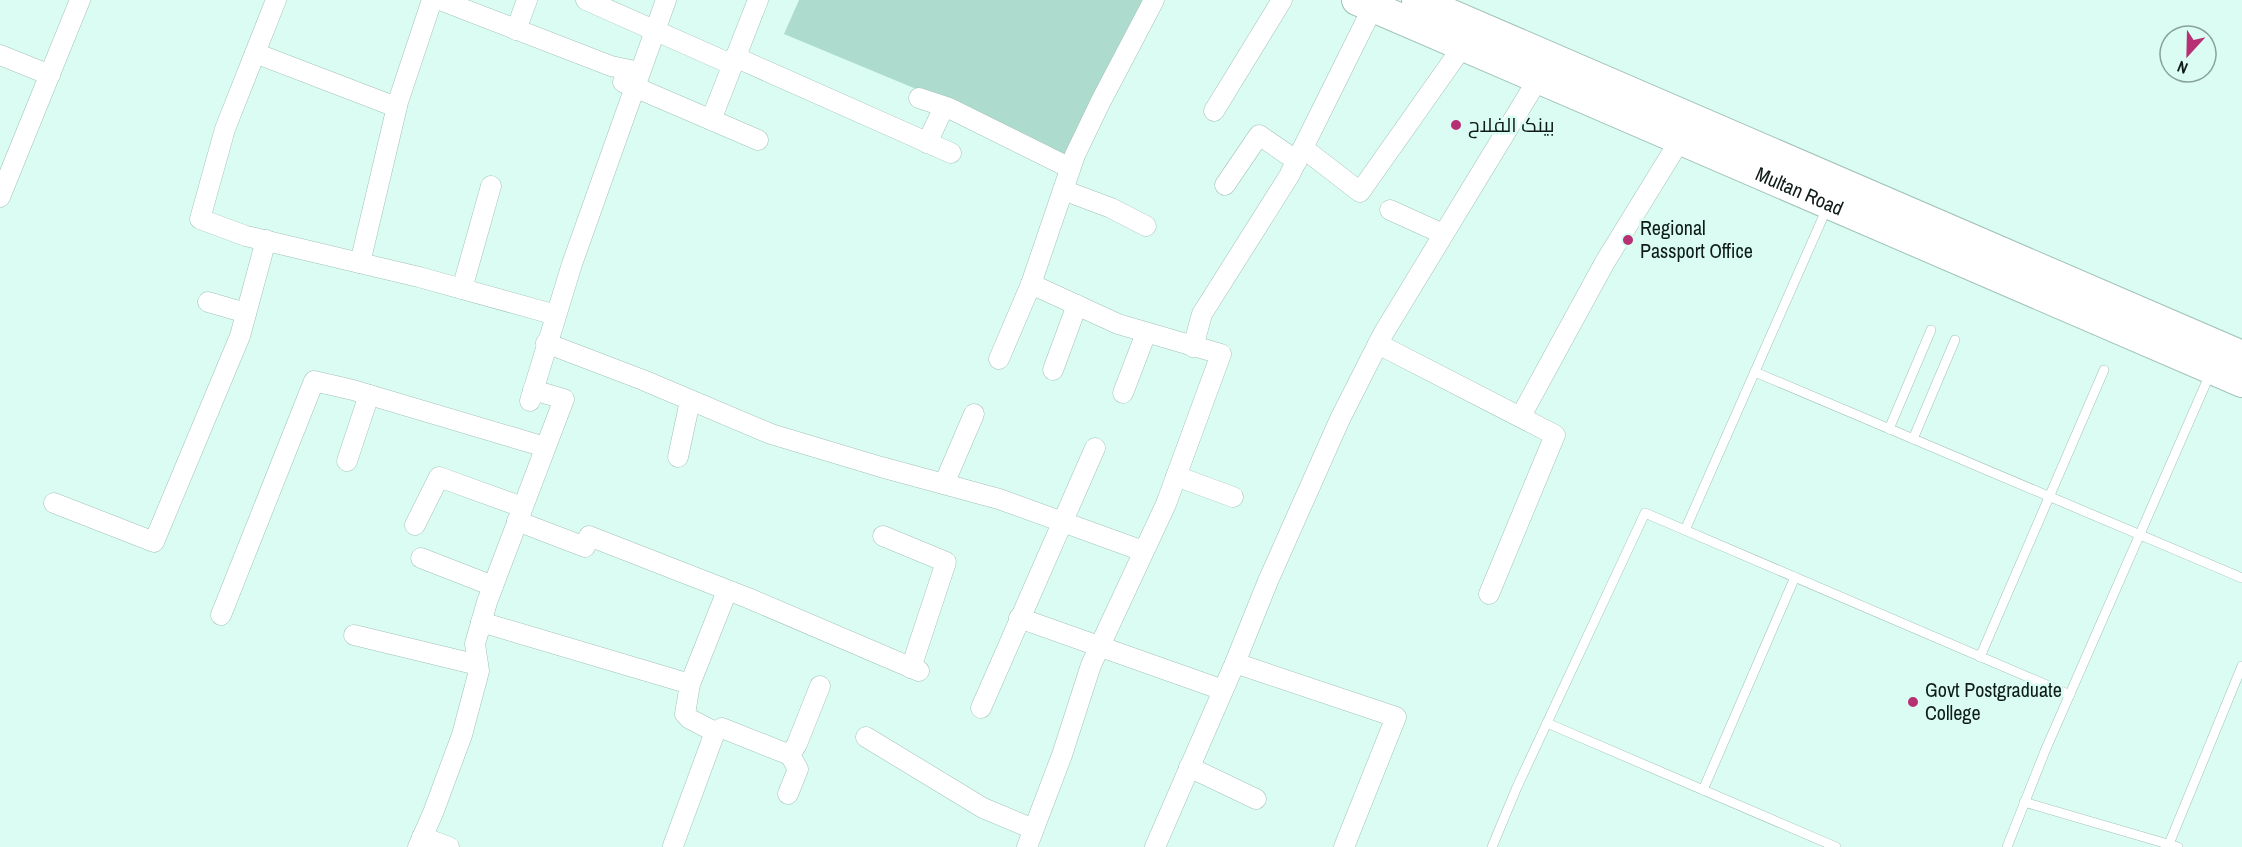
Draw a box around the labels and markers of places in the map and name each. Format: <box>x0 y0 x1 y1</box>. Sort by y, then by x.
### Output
place label: بینک الفلاح <box>1468 111 1555 139</box>
marker: بینک الفلاح <box>1449 118 1463 132</box>
place label: Regional Passport Office <box>1640 214 1753 264</box>
marker: Regional Passport Office <box>1621 233 1635 247</box>
place label: Govt Postgraduate College <box>1925 676 2062 726</box>
marker: Govt Postgraduate College <box>1906 695 1920 709</box>

